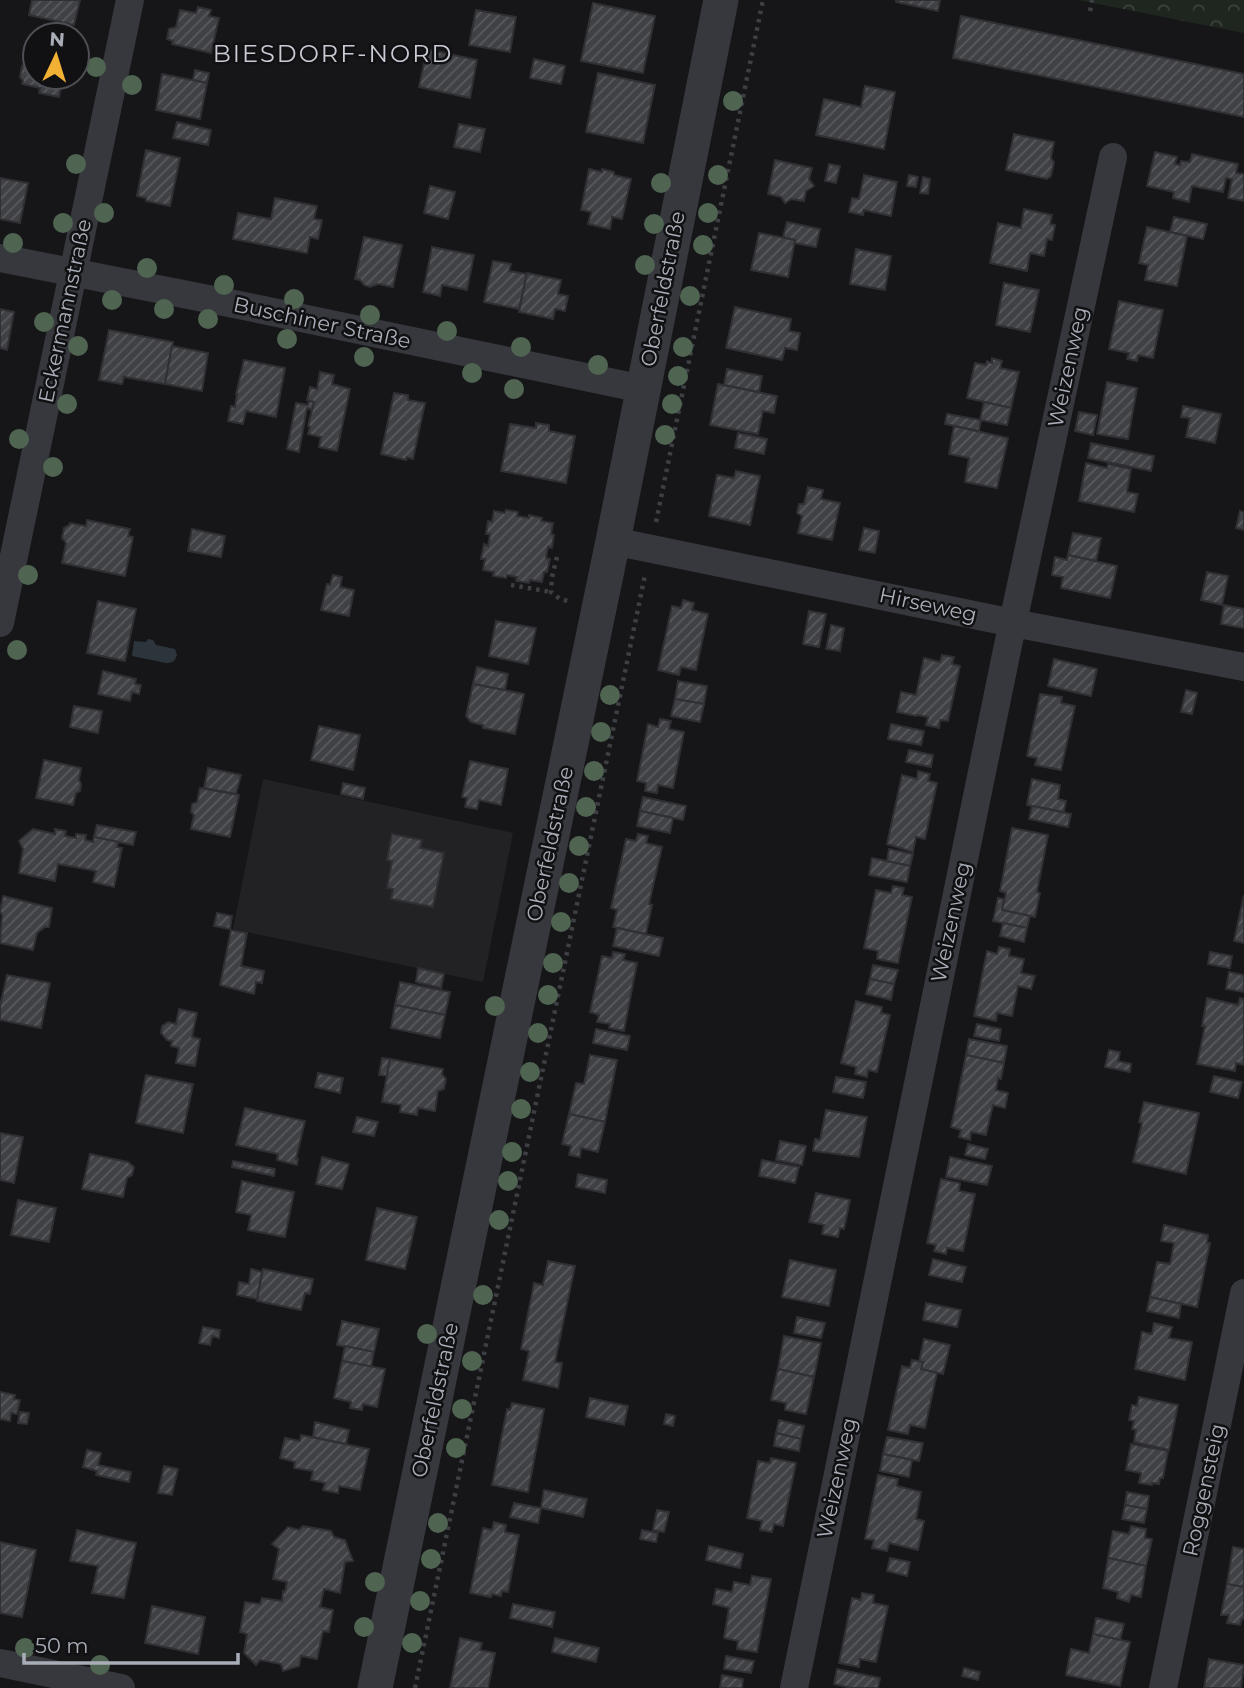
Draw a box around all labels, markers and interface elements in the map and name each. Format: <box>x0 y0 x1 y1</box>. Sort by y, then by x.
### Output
north arrow <box>21 21 91 91</box>
text: N <box>49 28 66 52</box>
district label: BIESDORF-NORD <box>213 39 453 68</box>
street label: Oberfeldstraße <box>635 209 690 369</box>
street label: Eckermannstraße <box>33 217 96 405</box>
street label: Buschiner Straße <box>231 292 413 354</box>
street label: Weizenweg <box>1043 304 1093 430</box>
street label: Hirseweg <box>877 582 979 627</box>
street label: Oberfeldstraße <box>521 764 578 924</box>
street label: Weizenweg <box>926 859 976 985</box>
street label: Oberfeldstraße <box>406 1320 463 1480</box>
street label: Weizenweg <box>812 1415 862 1541</box>
street label: Roggensteig <box>1177 1421 1230 1559</box>
scale bar <box>24 1622 238 1666</box>
text: 50 m <box>35 1633 89 1658</box>

